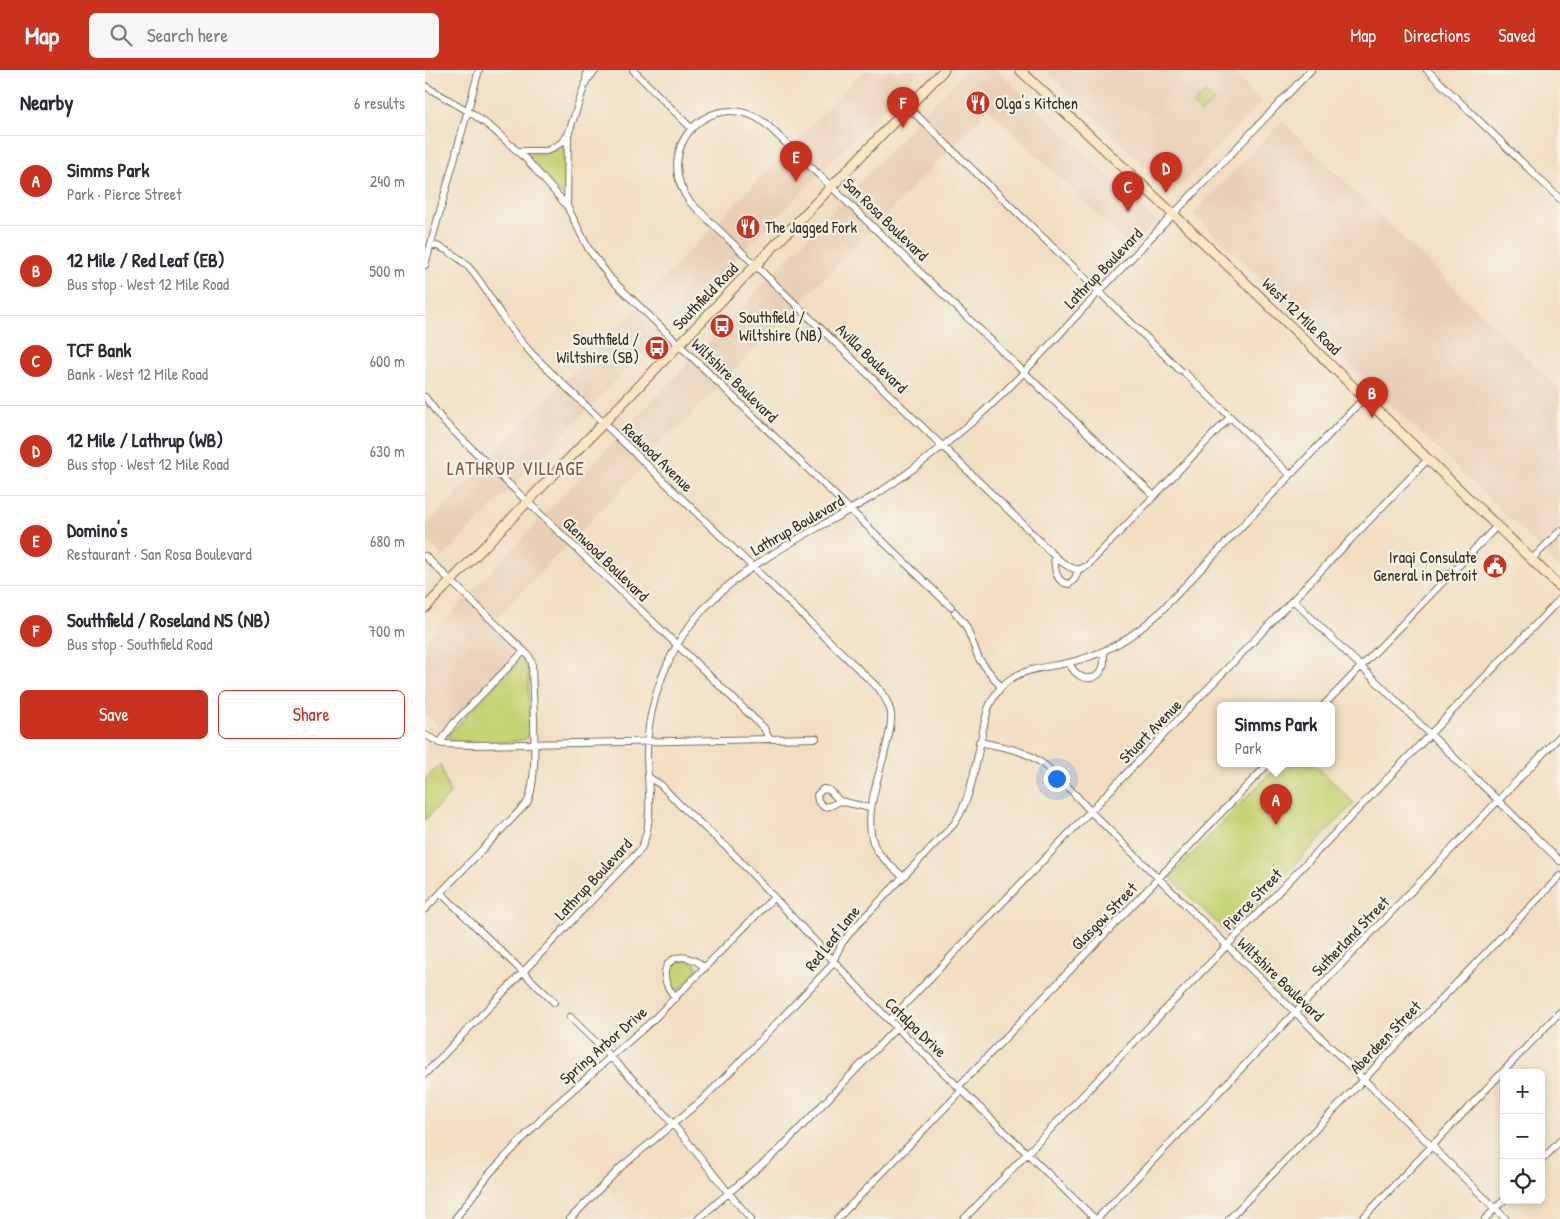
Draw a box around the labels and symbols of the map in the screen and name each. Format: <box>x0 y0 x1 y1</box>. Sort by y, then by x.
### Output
pin: F <box>887 87 919 128</box>
restaurant icon: Olga's Kitchen <box>965 90 991 116</box>
place label: Olga's Kitchen <box>995 92 1078 114</box>
pin: E <box>780 141 812 182</box>
pin: D <box>1150 152 1182 193</box>
pin: C <box>1112 171 1144 212</box>
street label: San Rosa Boulevard <box>838 173 934 265</box>
restaurant icon: The Jagged Fork <box>735 214 761 240</box>
place label: The Jagged Fork <box>765 216 858 238</box>
street label: Lathrup Boulevard <box>1059 223 1147 313</box>
street label: Southfield Road <box>667 258 743 334</box>
street label: West 12 Mile Road <box>1258 273 1346 359</box>
place label: Southfield / Wiltshire (NB) <box>739 306 823 346</box>
bus stop icon: Southfield / Wiltshire (NB) <box>709 313 735 339</box>
street label: Avilla Boulevard <box>832 318 912 398</box>
place label: Southfield / Wiltshire (SB) <box>557 328 639 368</box>
street label: Wiltshire Boulevard <box>687 333 783 427</box>
bus stop icon: Southfield / Wiltshire (SB) <box>644 335 670 361</box>
pin: B <box>1356 377 1388 418</box>
street label: Redwood Avenue <box>618 418 699 497</box>
district label: LATHRUP VILLAGE <box>447 455 585 481</box>
street label: Lathrup Boulevard <box>746 489 848 561</box>
street label: Glenwood Boulevard <box>558 512 654 606</box>
place label: Iraqi Consulate General in Detroit <box>1373 546 1478 586</box>
public building icon: Iraqi Consulate General in Detroit <box>1482 553 1508 579</box>
street label: Stuart Avenue <box>1114 694 1187 768</box>
your location <box>1044 766 1070 792</box>
pin: A <box>1260 784 1292 825</box>
street label: Lathrup Boulevard <box>549 833 637 925</box>
street label: Pierce Street <box>1217 863 1287 934</box>
street label: Glasgow Street <box>1066 877 1142 955</box>
street label: Sutherland Street <box>1306 891 1394 981</box>
street label: Red Leaf Lane <box>800 900 865 975</box>
street label: Wiltshire Boulevard <box>1233 932 1329 1026</box>
street label: Catalpa Drive <box>880 992 952 1062</box>
street label: Aberdeen Street <box>1344 995 1426 1078</box>
street label: Spring Arbor Drive <box>555 1001 652 1089</box>

